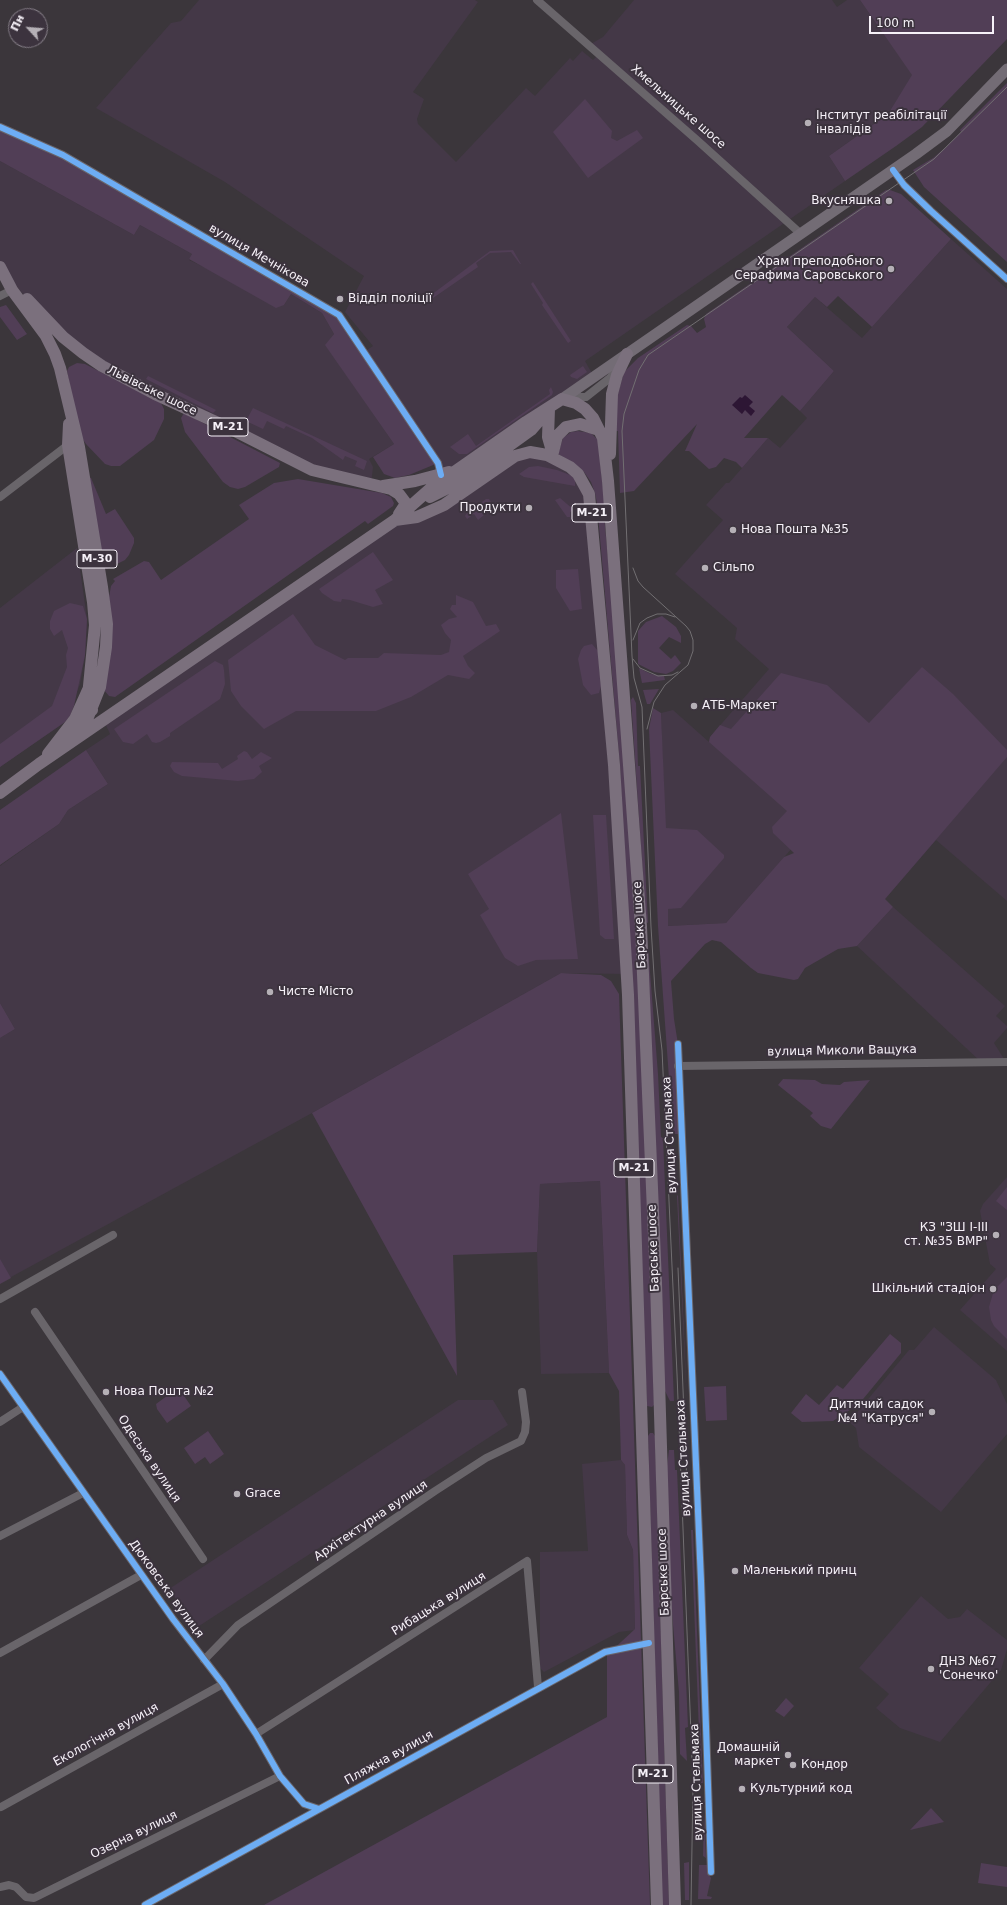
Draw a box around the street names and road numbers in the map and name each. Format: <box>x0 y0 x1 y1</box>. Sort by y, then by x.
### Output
street label: Хмельницьке шосе <box>628 62 728 152</box>
street label: вулиця Мечнікова <box>206 221 312 291</box>
street label: Львівське шосе <box>105 363 199 419</box>
road number: М-21 <box>208 418 248 436</box>
road number: М-21 <box>572 504 612 522</box>
road number: М-30 <box>77 550 117 568</box>
street label: Барське шосе <box>631 881 649 969</box>
street label: вулиця Миколи Ващука <box>767 1042 917 1060</box>
street label: вулиця Стельмаха <box>660 1076 680 1194</box>
road number: М-21 <box>614 1159 654 1177</box>
street label: Барське шосе <box>645 1204 663 1292</box>
street label: вулиця Стельмаха <box>674 1399 694 1517</box>
street label: Одеська вулиця <box>114 1413 184 1505</box>
street label: Архітектурна вулиця <box>312 1478 430 1564</box>
street label: Барське шосе <box>655 1528 673 1616</box>
street label: Дюковська вулиця <box>125 1537 207 1641</box>
street label: Рибацька вулиця <box>389 1569 489 1639</box>
street label: Екологічна вулиця <box>51 1700 161 1770</box>
street label: вулиця Стельмаха <box>688 1723 706 1841</box>
street label: Пляжна вулиця <box>342 1728 436 1788</box>
road number: М-21 <box>633 1765 673 1783</box>
street label: Озерна вулиця <box>88 1808 180 1862</box>

